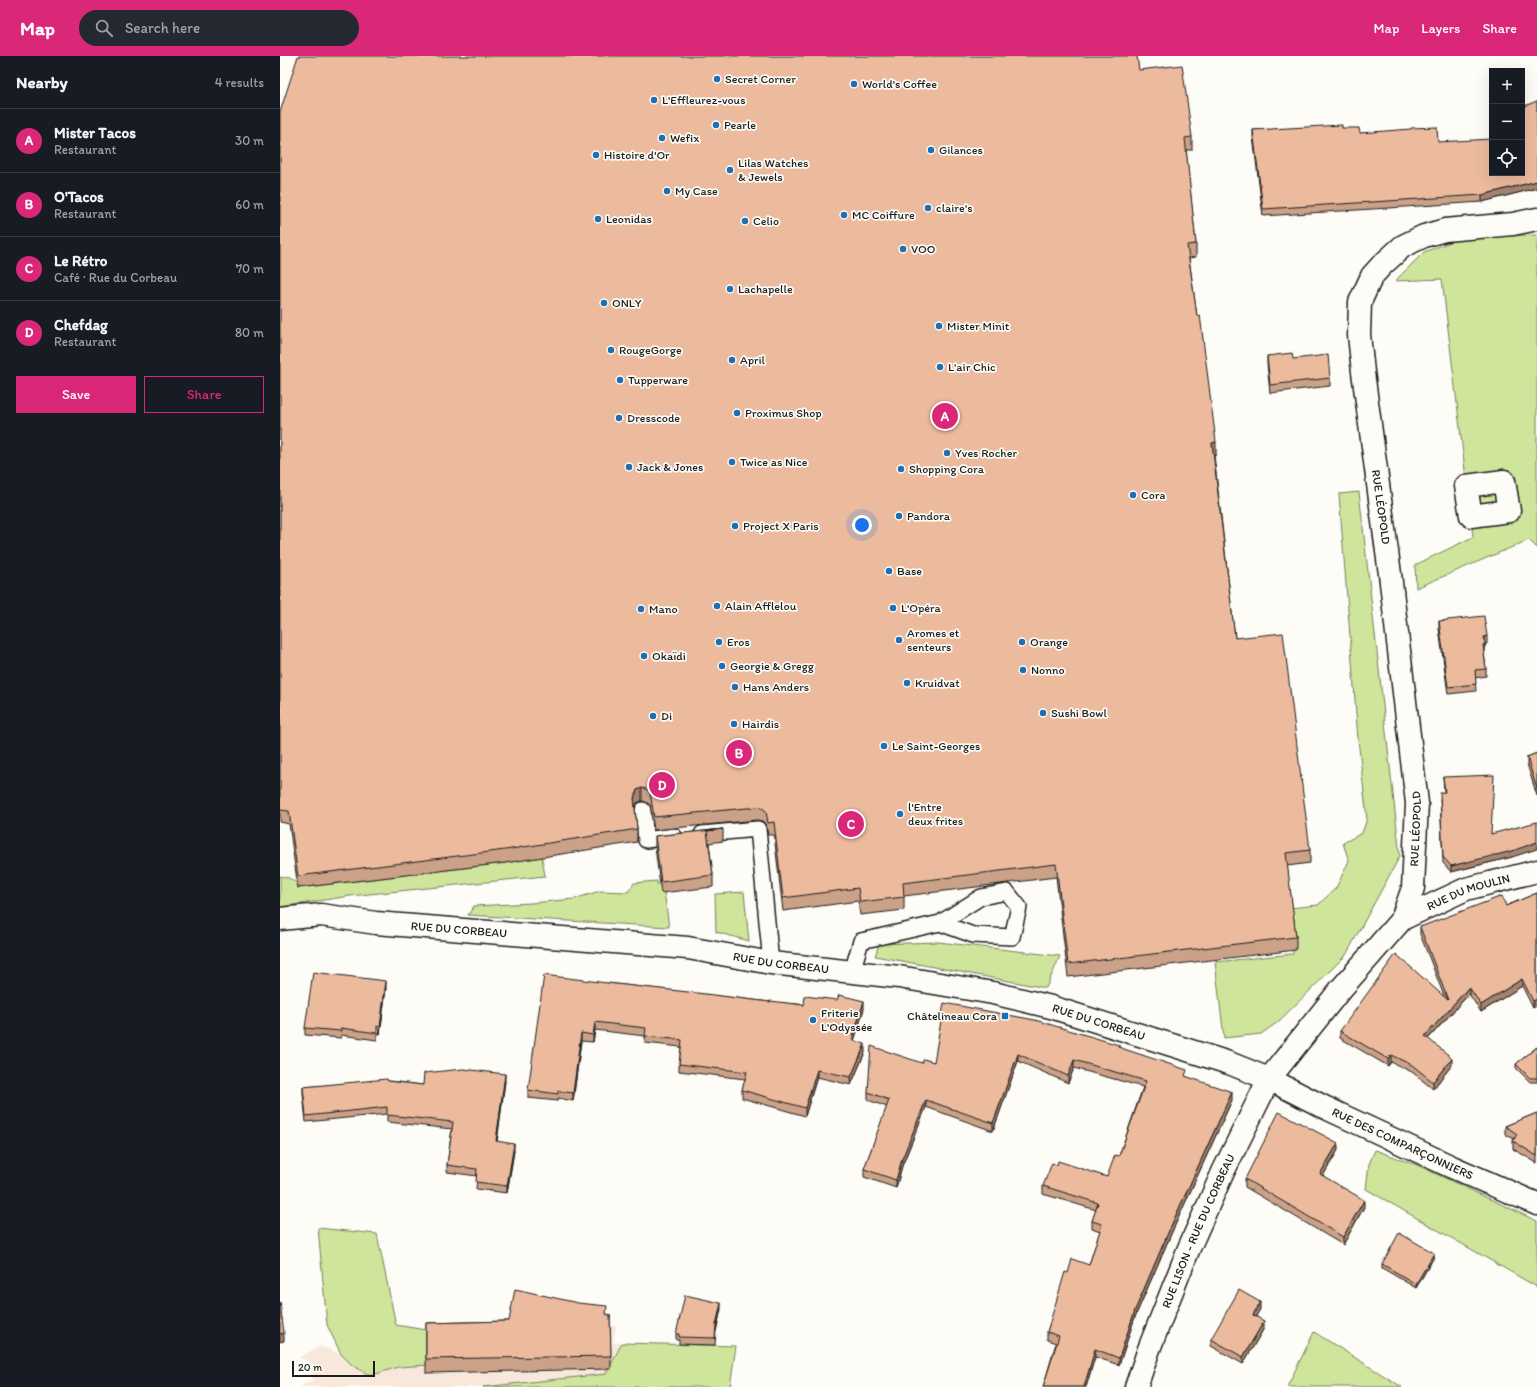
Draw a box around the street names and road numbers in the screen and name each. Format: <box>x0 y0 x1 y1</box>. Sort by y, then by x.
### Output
street label: RUE LÉOPOLD <box>1369 469 1393 546</box>
street label: RUE LÉOPOLD <box>1407 790 1424 867</box>
street label: RUE DU MOULIN <box>1425 871 1511 913</box>
street label: RUE DU CORBEAU <box>410 919 508 940</box>
street label: RUE DU CORBEAU <box>732 949 830 976</box>
street label: RUE DU CORBEAU <box>1051 1001 1147 1043</box>
street label: RUE DES COMPARÇONNIERS <box>1330 1105 1476 1182</box>
street label: RUE LISON - RUE DU CORBEAU <box>1159 1152 1238 1310</box>

